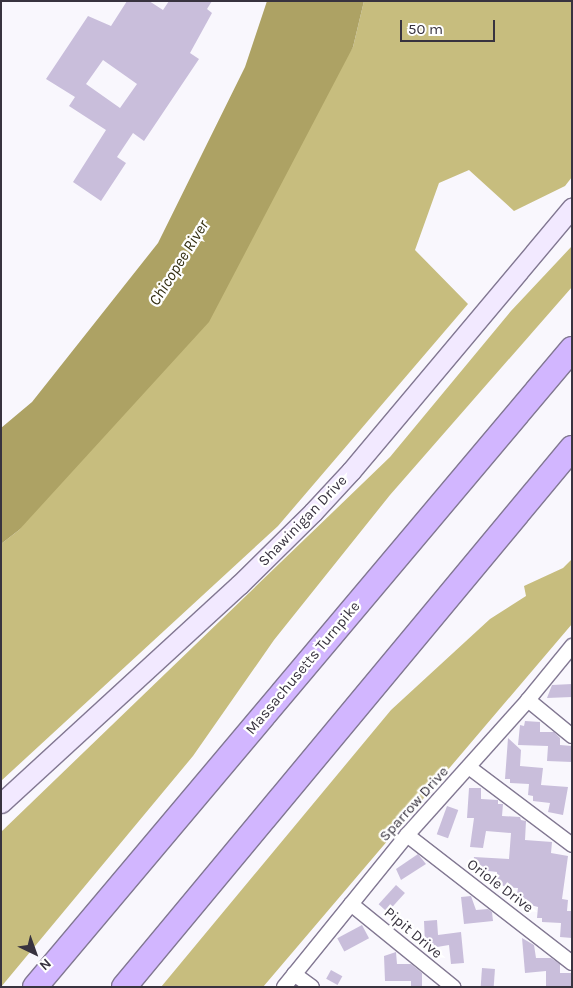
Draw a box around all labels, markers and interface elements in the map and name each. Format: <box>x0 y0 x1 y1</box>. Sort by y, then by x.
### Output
scale bar <box>403 10 498 42</box>
text: 50 m <box>408 20 443 38</box>
water label: Chicopee River <box>145 217 213 309</box>
street label: Shawinigan Drive <box>255 472 351 570</box>
street label: Massachusetts Turnpike <box>242 598 364 738</box>
street label: Sparrow Drive <box>376 763 452 845</box>
street label: Oriole Drive <box>463 855 537 917</box>
street label: Pipit Drive <box>380 904 446 962</box>
north arrow <box>10 928 60 978</box>
text: N <box>36 955 55 974</box>

